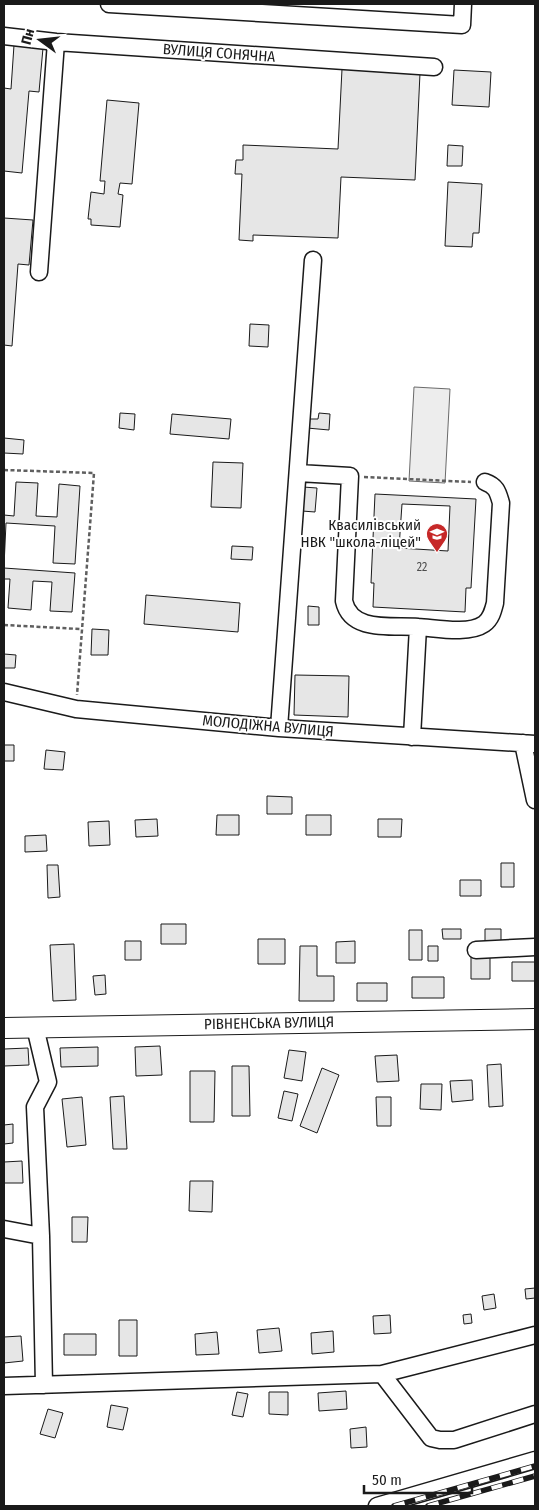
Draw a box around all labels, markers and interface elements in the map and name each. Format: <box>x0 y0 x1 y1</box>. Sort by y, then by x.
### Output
north arrow <box>15 15 65 65</box>
text: Пн <box>18 27 38 47</box>
street label: ВУЛИЦЯ СОНЯЧНА <box>162 40 276 66</box>
place label: Квасилівський НВК "школа-ліцей" <box>301 516 421 551</box>
school or university icon: Квасилівський НВК "школа-ліцей" <box>425 522 449 553</box>
house number: 22 <box>417 560 427 574</box>
street label: МОЛОДІЖНА ВУЛИЦЯ <box>202 711 334 741</box>
street label: РІВНЕНСЬКА ВУЛИЦЯ <box>204 1013 334 1033</box>
scale bar <box>364 1462 472 1494</box>
text: 50 m <box>372 1471 402 1489</box>

